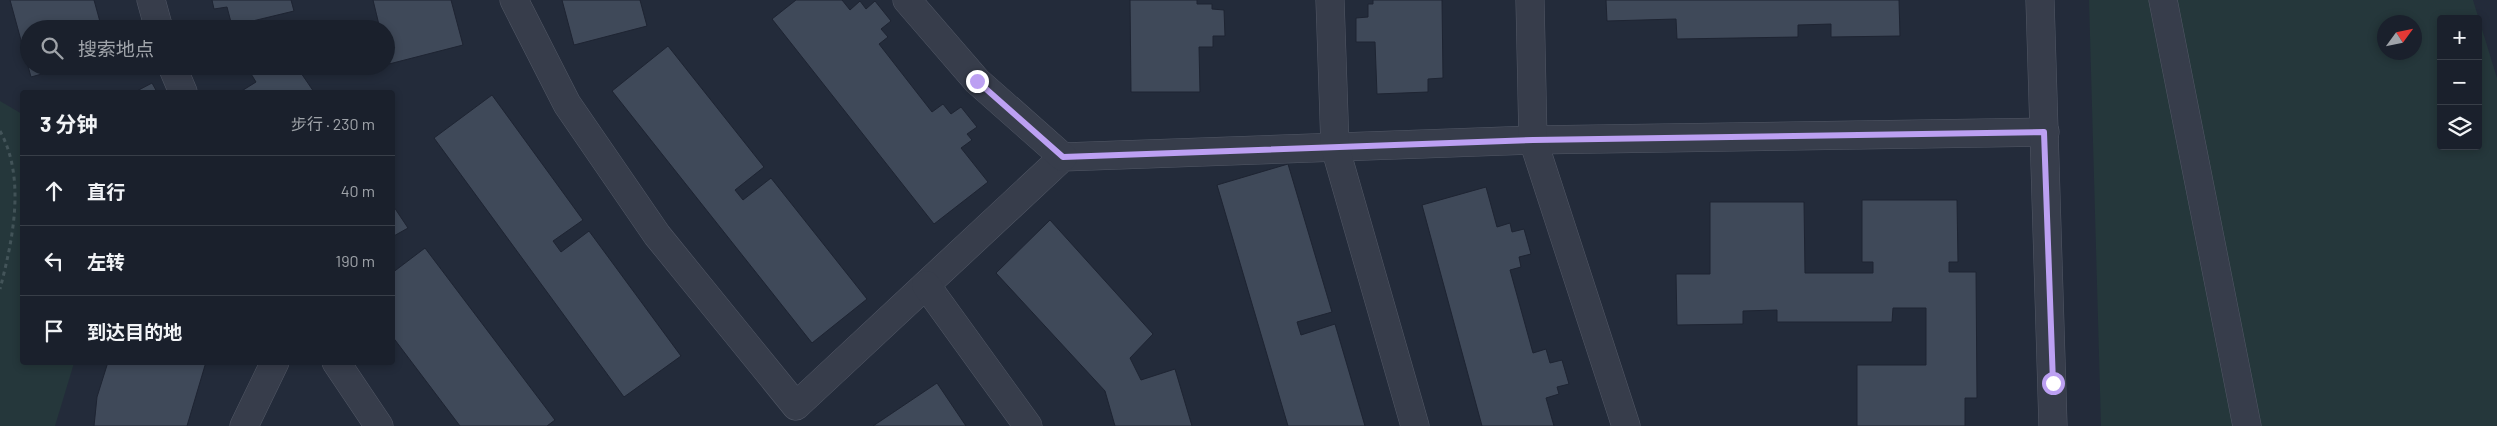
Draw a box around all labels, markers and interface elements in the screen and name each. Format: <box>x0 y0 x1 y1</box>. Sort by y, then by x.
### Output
north arrow <box>2377 15 2422 60</box>
map controls <box>2437 15 2482 150</box>
button: + <box>2437 15 2482 60</box>
search box <box>20 20 395 75</box>
icon: search <box>38 34 66 62</box>
text: 搜索地点 <box>78 37 154 60</box>
button: − <box>2437 60 2482 105</box>
route end <box>966 70 989 93</box>
button: layers <box>2437 105 2482 150</box>
text: 3 分钟 <box>40 111 98 136</box>
text: 步行 · 230 m <box>291 114 375 133</box>
icon: ahead <box>40 177 68 205</box>
text: 直行 <box>87 180 125 203</box>
text: 40 m <box>341 181 375 200</box>
icon: left <box>40 247 68 275</box>
text: 左转 <box>87 250 125 273</box>
text: 190 m <box>336 251 375 270</box>
icon: arrive <box>40 317 68 345</box>
text: 到达目的地 <box>87 320 182 343</box>
route start <box>2042 372 2065 395</box>

